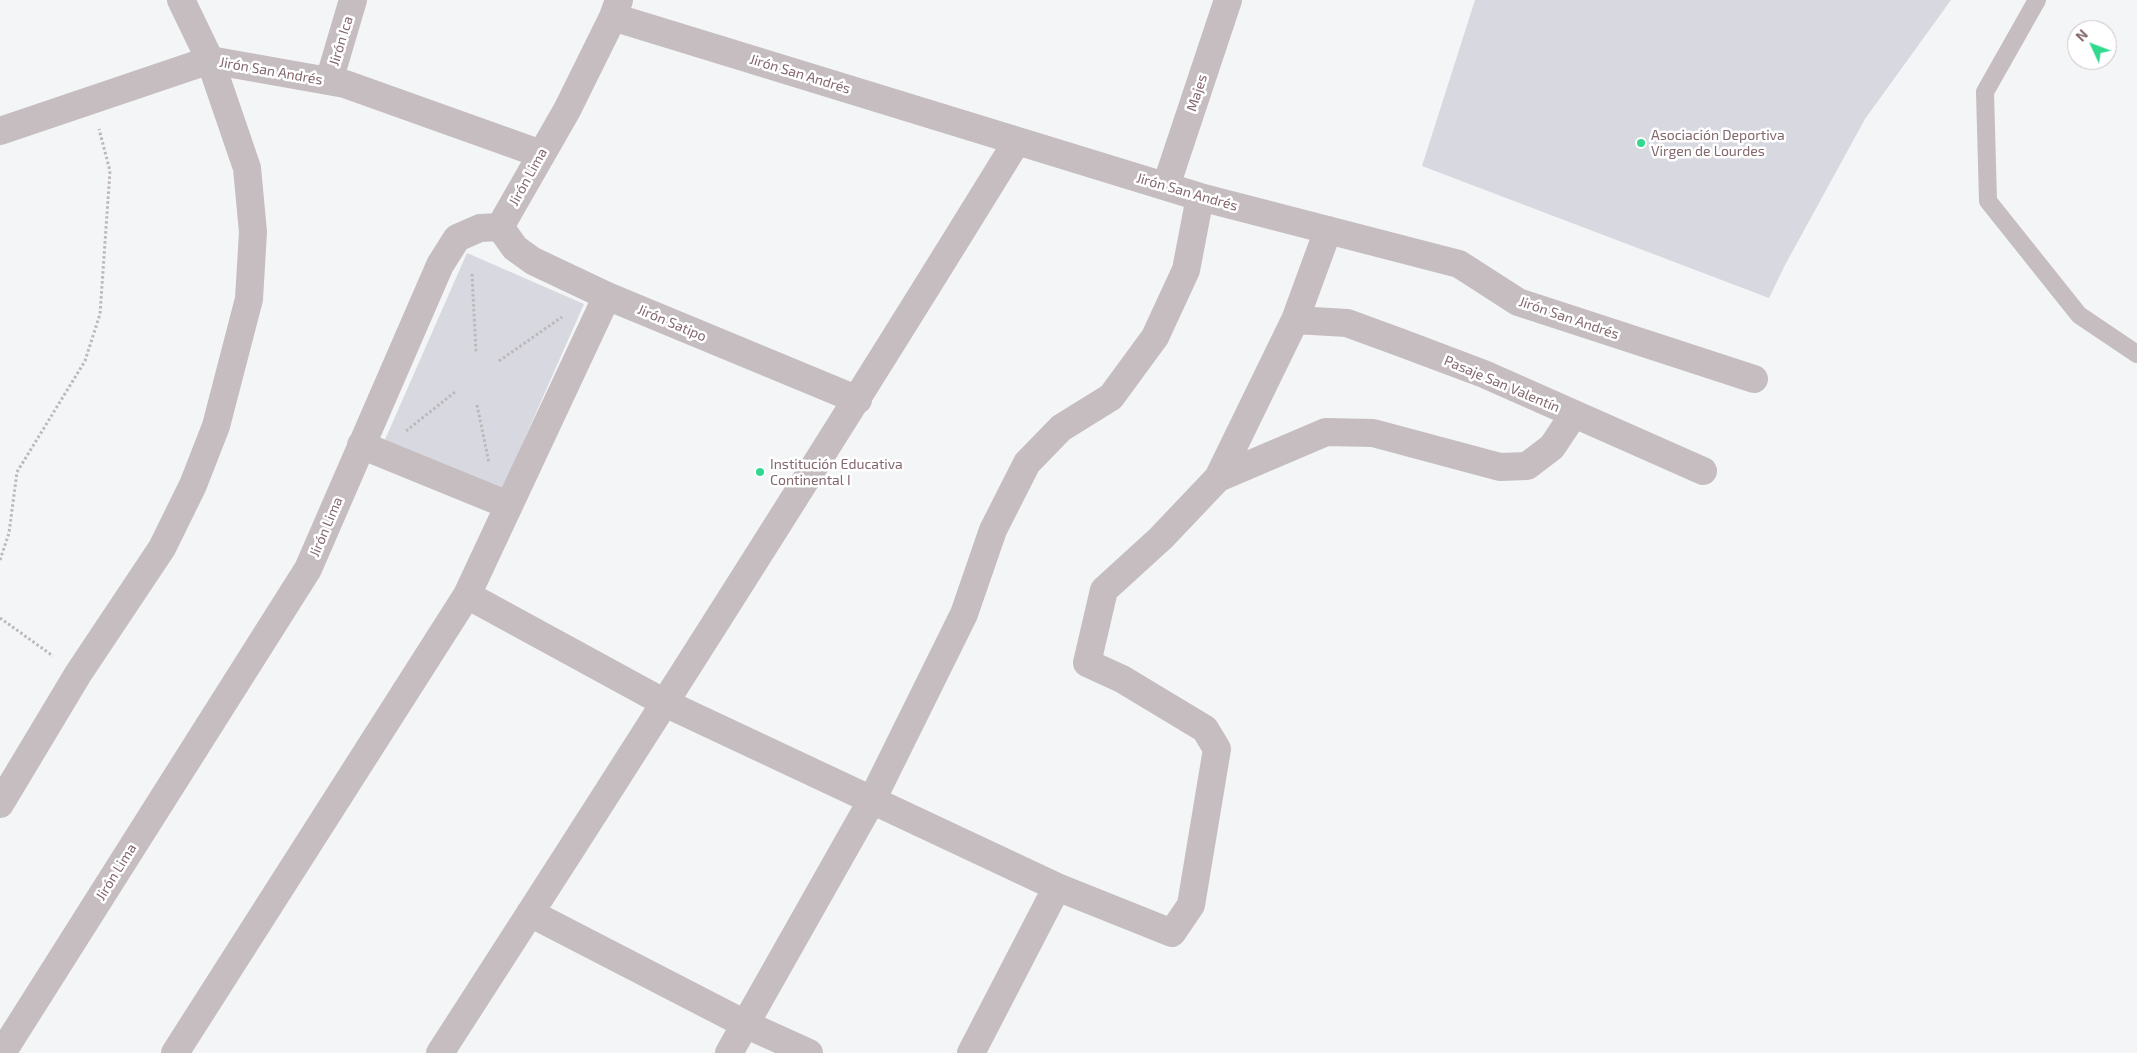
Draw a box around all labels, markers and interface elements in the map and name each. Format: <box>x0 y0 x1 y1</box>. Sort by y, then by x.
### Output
street label: Jirón Ica <box>326 14 356 68</box>
north arrow <box>2067 20 2117 70</box>
text: N <box>2072 26 2091 45</box>
street label: Jirón San Andrés <box>748 51 852 97</box>
street label: Jirón San Andrés <box>218 54 324 88</box>
street label: Majes <box>1183 72 1211 114</box>
place label: Asociación Deportiva Virgen de Lourdes <box>1651 127 1785 160</box>
marker: Asociación Deportiva Virgen de Lourdes <box>1635 137 1647 149</box>
street label: Jirón Lima <box>505 145 551 209</box>
street label: Jirón San Andrés <box>1134 170 1240 214</box>
street label: Jirón San Andrés <box>1517 293 1621 343</box>
street label: Jirón Satipo <box>635 301 709 345</box>
street label: Pasaje San Valentín <box>1442 352 1562 416</box>
place label: Institución Educativa Continental I <box>770 456 903 488</box>
marker: Institución Educativa Continental I <box>754 466 766 478</box>
street label: Jirón Lima <box>306 494 346 560</box>
street label: Jirón Lima <box>92 841 140 903</box>

